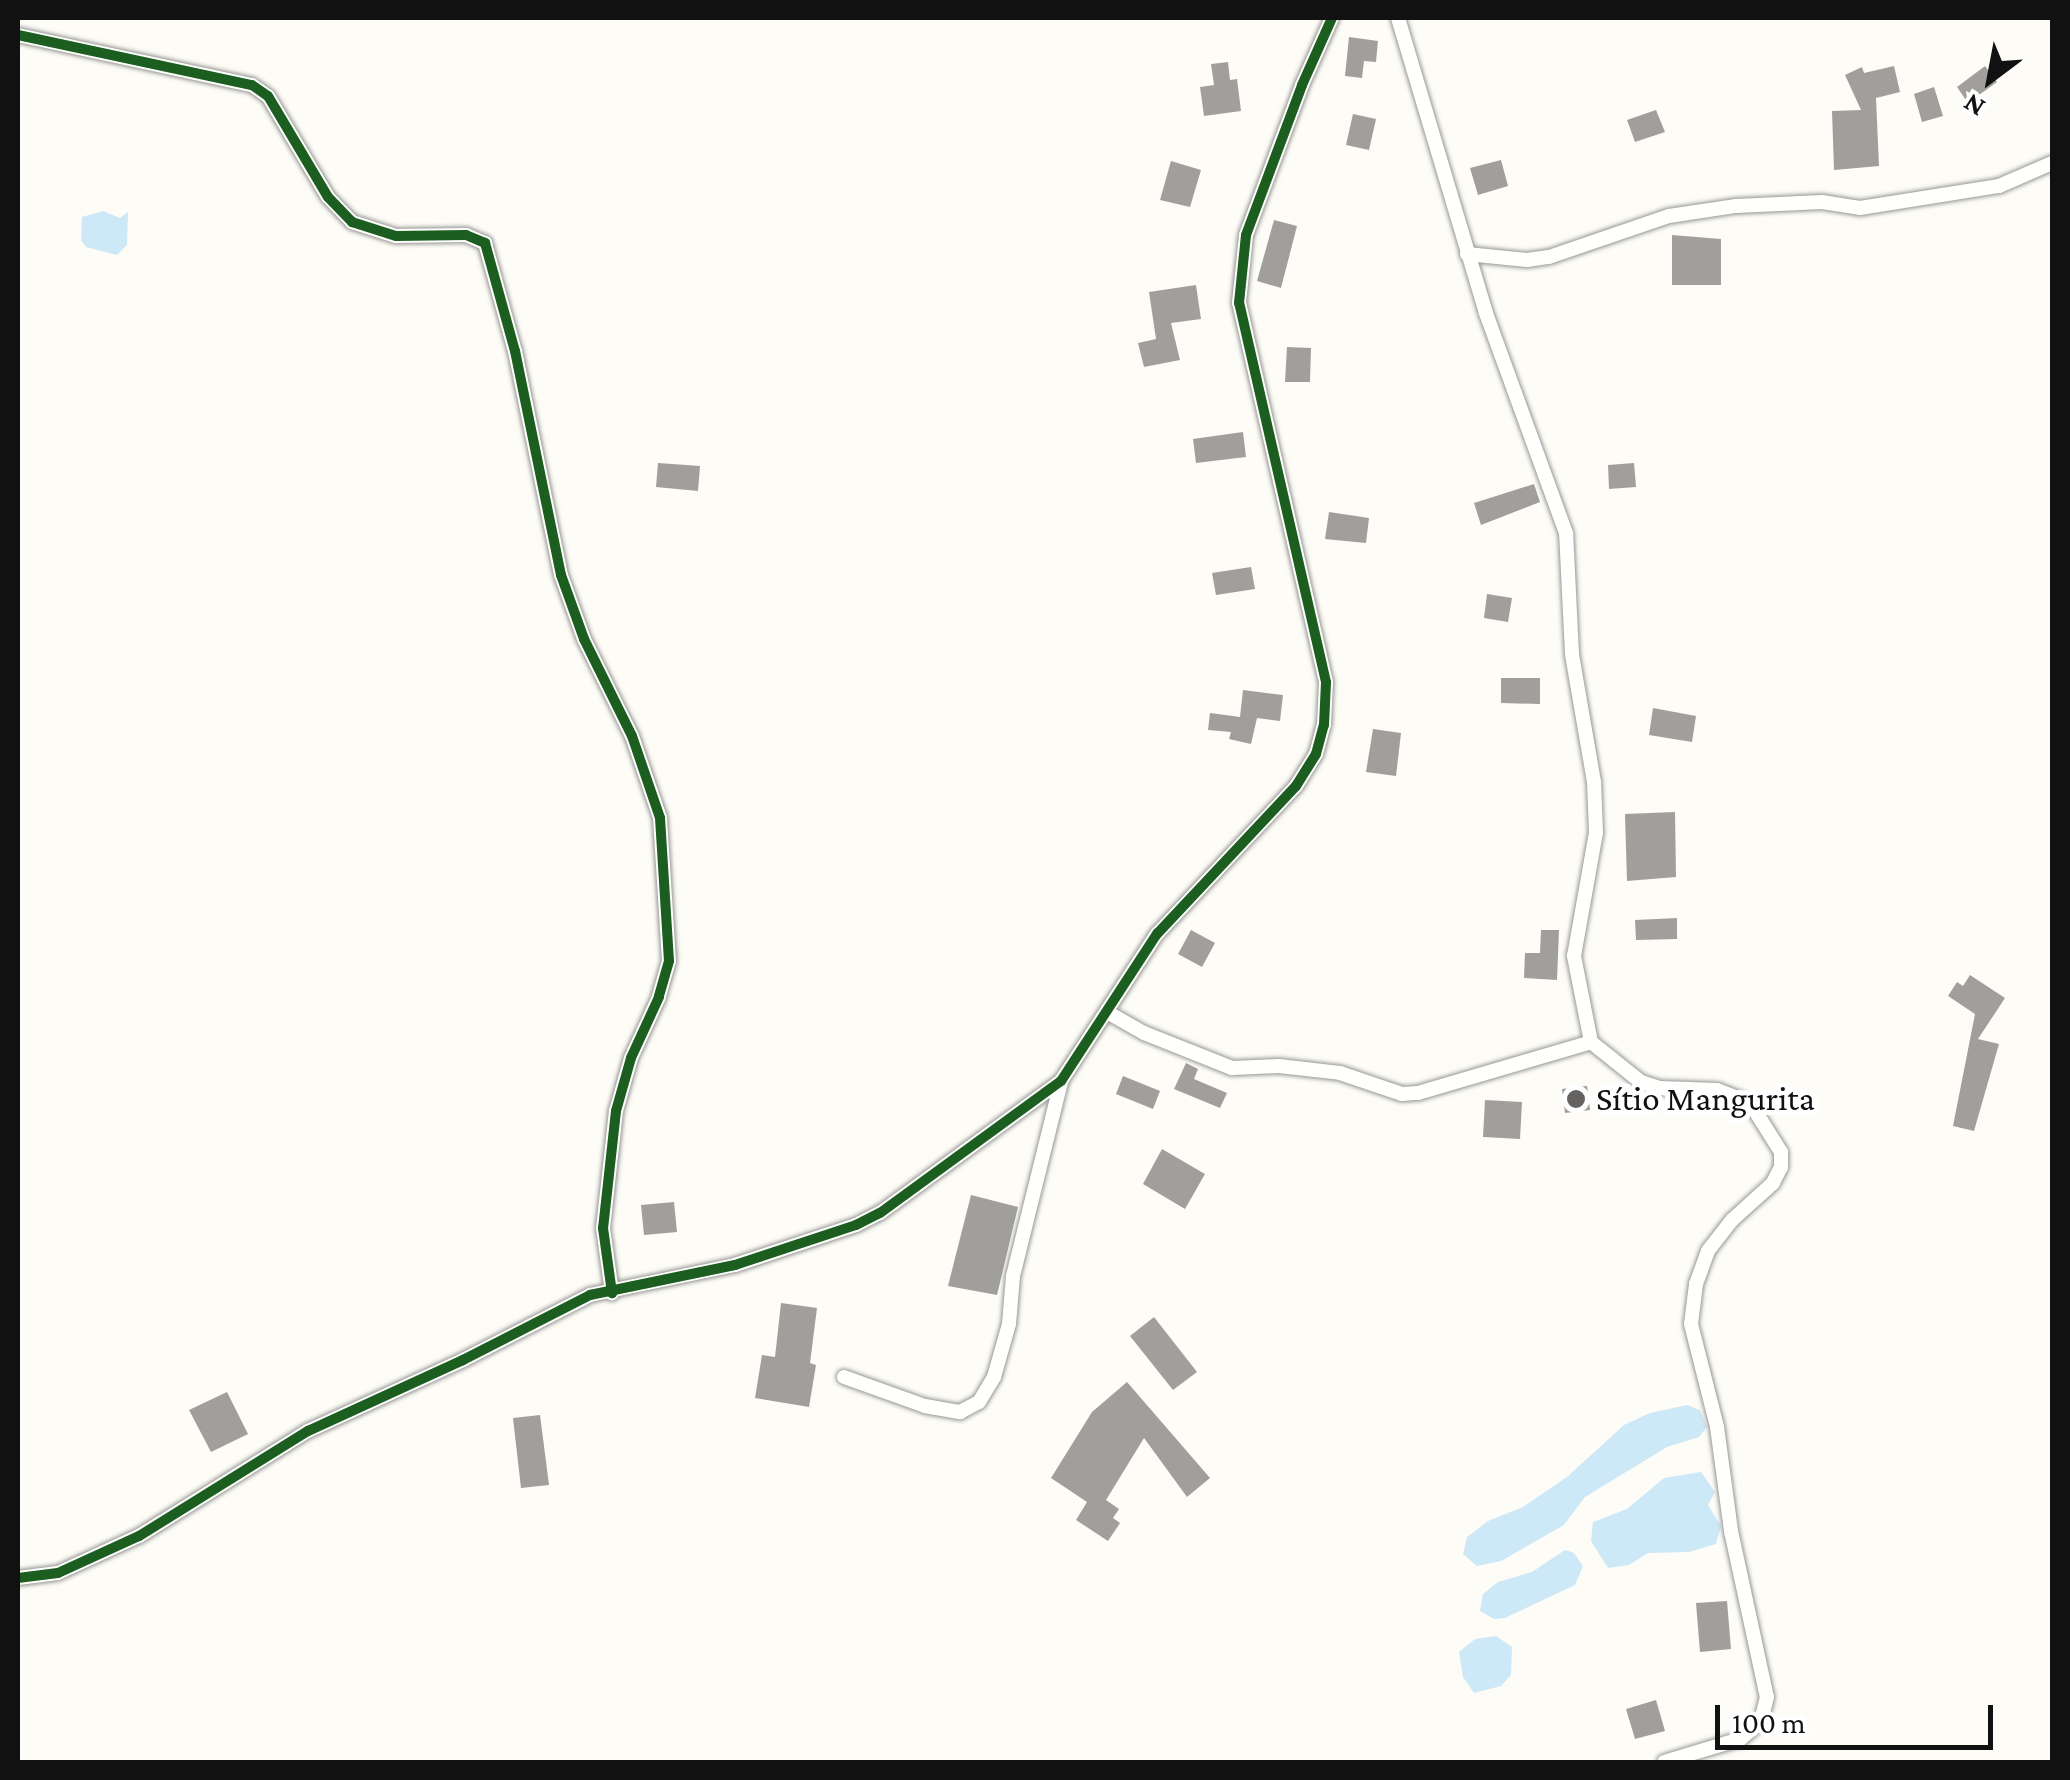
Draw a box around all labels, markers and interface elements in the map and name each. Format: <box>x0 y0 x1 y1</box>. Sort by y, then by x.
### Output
north arrow <box>1940 30 2040 130</box>
text: N <box>1958 88 1990 124</box>
place label: Sítio Mangurita <box>1596 1078 1815 1120</box>
marker: Sítio Mangurita <box>1565 1088 1587 1110</box>
scale bar <box>1720 1685 1998 1747</box>
text: 100 m <box>1732 1706 1806 1739</box>

